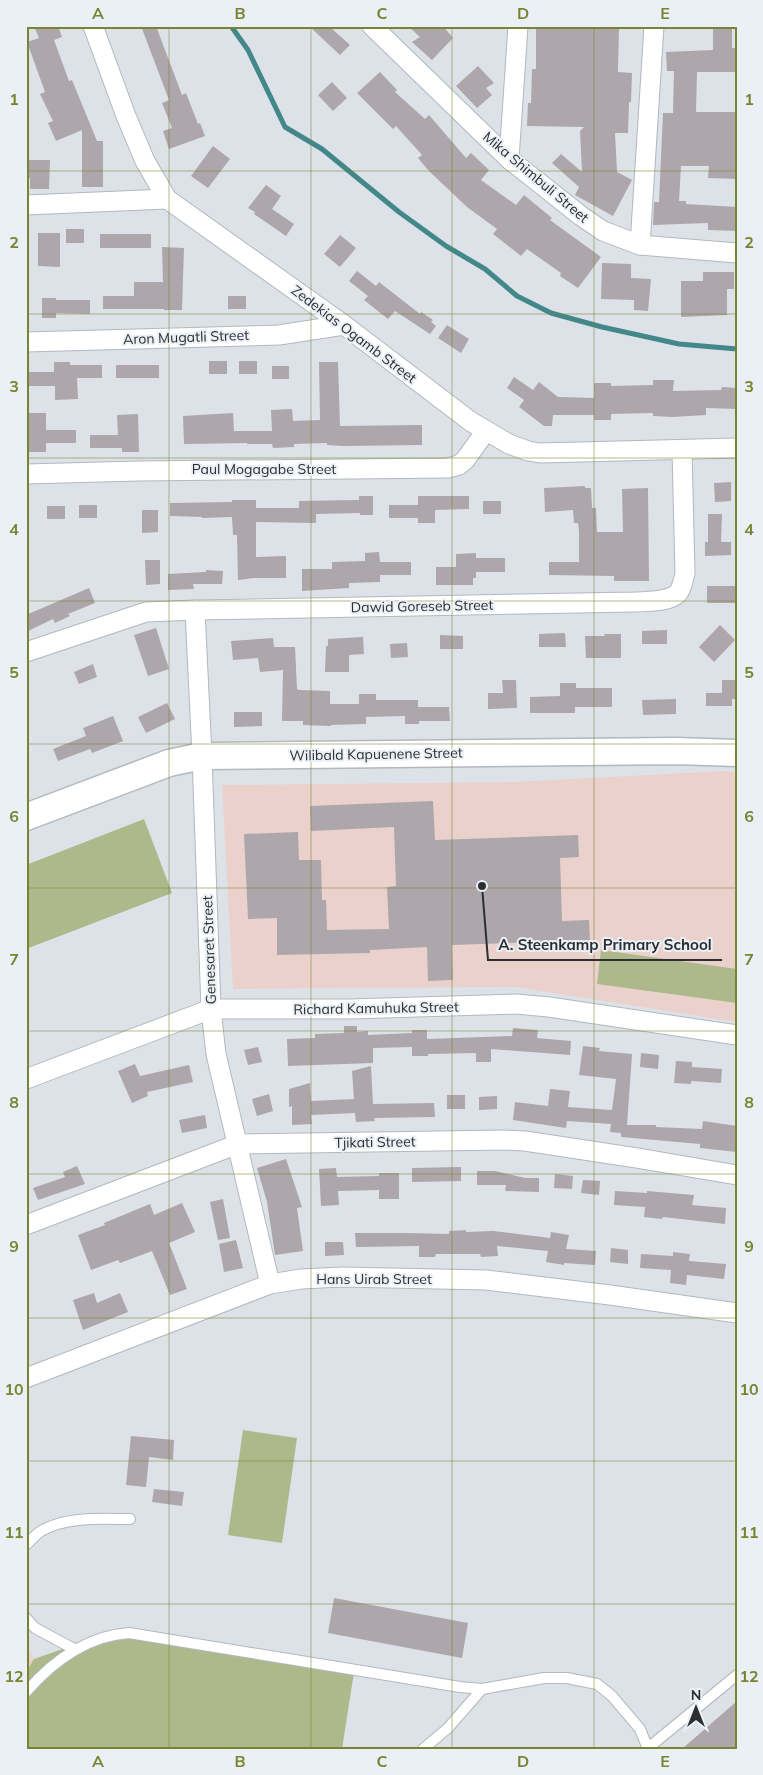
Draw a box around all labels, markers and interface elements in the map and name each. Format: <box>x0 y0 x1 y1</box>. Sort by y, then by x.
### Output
text: A <box>92 3 104 23</box>
text: B <box>234 3 246 23</box>
text: C <box>377 3 388 23</box>
text: D <box>517 3 529 23</box>
text: E <box>660 3 670 23</box>
text: 1 <box>9 89 19 109</box>
text: 1 <box>744 89 754 109</box>
street label: Mika Shimbuli Street <box>479 127 593 227</box>
text: 2 <box>9 232 19 252</box>
text: 2 <box>744 232 754 252</box>
street label: Zedekias Ogamb Street <box>288 281 420 387</box>
street label: Aron Mugatli Street <box>123 326 249 348</box>
text: 3 <box>9 376 19 396</box>
text: 3 <box>744 376 754 396</box>
street label: Paul Mogagabe Street <box>192 460 336 478</box>
text: 4 <box>9 519 19 539</box>
text: 4 <box>744 519 754 539</box>
street label: Dawid Goreseb Street <box>351 596 493 616</box>
text: 5 <box>9 662 19 682</box>
text: 5 <box>744 662 754 682</box>
street label: Wilibald Kapuenene Street <box>289 743 463 765</box>
text: 6 <box>9 806 19 826</box>
text: 6 <box>744 806 754 826</box>
street label: Genesaret Street <box>198 895 220 1005</box>
callout: A. Steenkamp Primary School <box>488 930 722 960</box>
text: A. Steenkamp Primary School <box>498 935 712 954</box>
text: 7 <box>9 949 19 969</box>
text: 7 <box>744 949 754 969</box>
street label: Richard Kamuhuka Street <box>293 998 459 1018</box>
text: 8 <box>9 1092 19 1112</box>
text: 8 <box>744 1092 754 1112</box>
street label: Tjikati Street <box>334 1132 416 1152</box>
text: 9 <box>9 1236 19 1256</box>
text: 9 <box>744 1236 754 1256</box>
street label: Hans Uirab Street <box>316 1270 432 1288</box>
text: 10 <box>4 1379 24 1399</box>
text: 10 <box>739 1379 759 1399</box>
text: 11 <box>4 1522 24 1542</box>
text: 11 <box>739 1522 759 1542</box>
text: 12 <box>4 1666 24 1686</box>
text: 12 <box>739 1666 759 1686</box>
north arrow <box>670 1682 720 1732</box>
text: N <box>691 1686 701 1704</box>
text: A <box>92 1751 104 1771</box>
text: B <box>234 1751 246 1771</box>
text: C <box>377 1751 388 1771</box>
text: D <box>517 1751 529 1771</box>
text: E <box>660 1751 670 1771</box>

